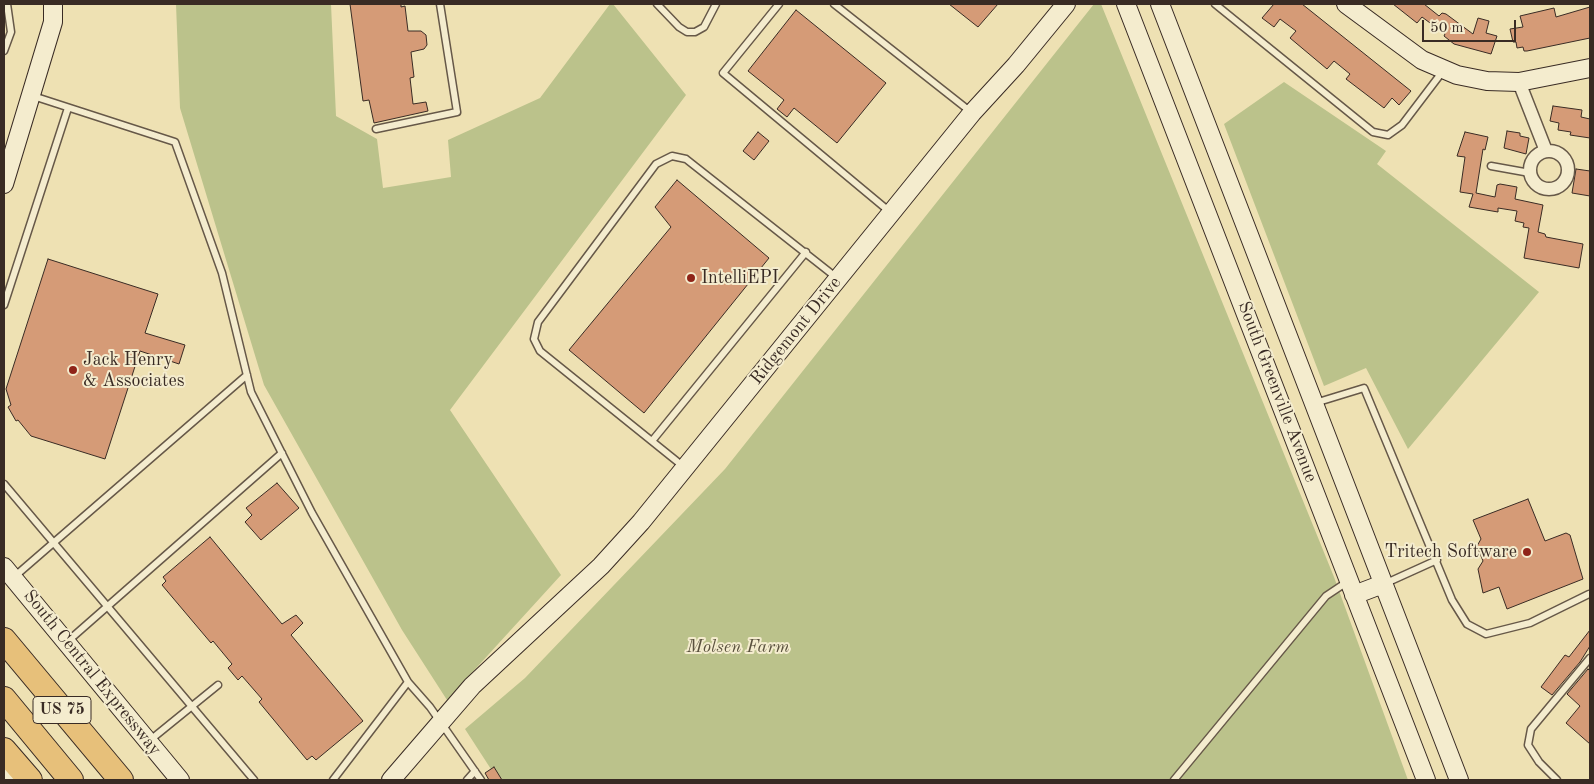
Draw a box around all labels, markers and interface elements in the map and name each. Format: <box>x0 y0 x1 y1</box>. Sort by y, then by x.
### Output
scale bar <box>1424 10 1518 42</box>
text: 50 m <box>1430 21 1464 36</box>
place label: IntelliEPI <box>701 267 779 289</box>
marker: IntelliEPI <box>685 272 697 284</box>
street label: Ridgemont Drive <box>746 273 846 389</box>
street label: South Greenville Avenue <box>1233 298 1321 486</box>
place label: Jack Henry & Associates <box>83 349 184 392</box>
marker: Jack Henry & Associates <box>67 364 79 376</box>
place label: Tritech Software <box>1384 541 1517 563</box>
marker: Tritech Software <box>1521 546 1533 558</box>
street label: South Central Expressway <box>18 586 166 760</box>
park label: Molsen Farm <box>687 636 789 658</box>
road number: US 75 <box>33 696 91 724</box>

